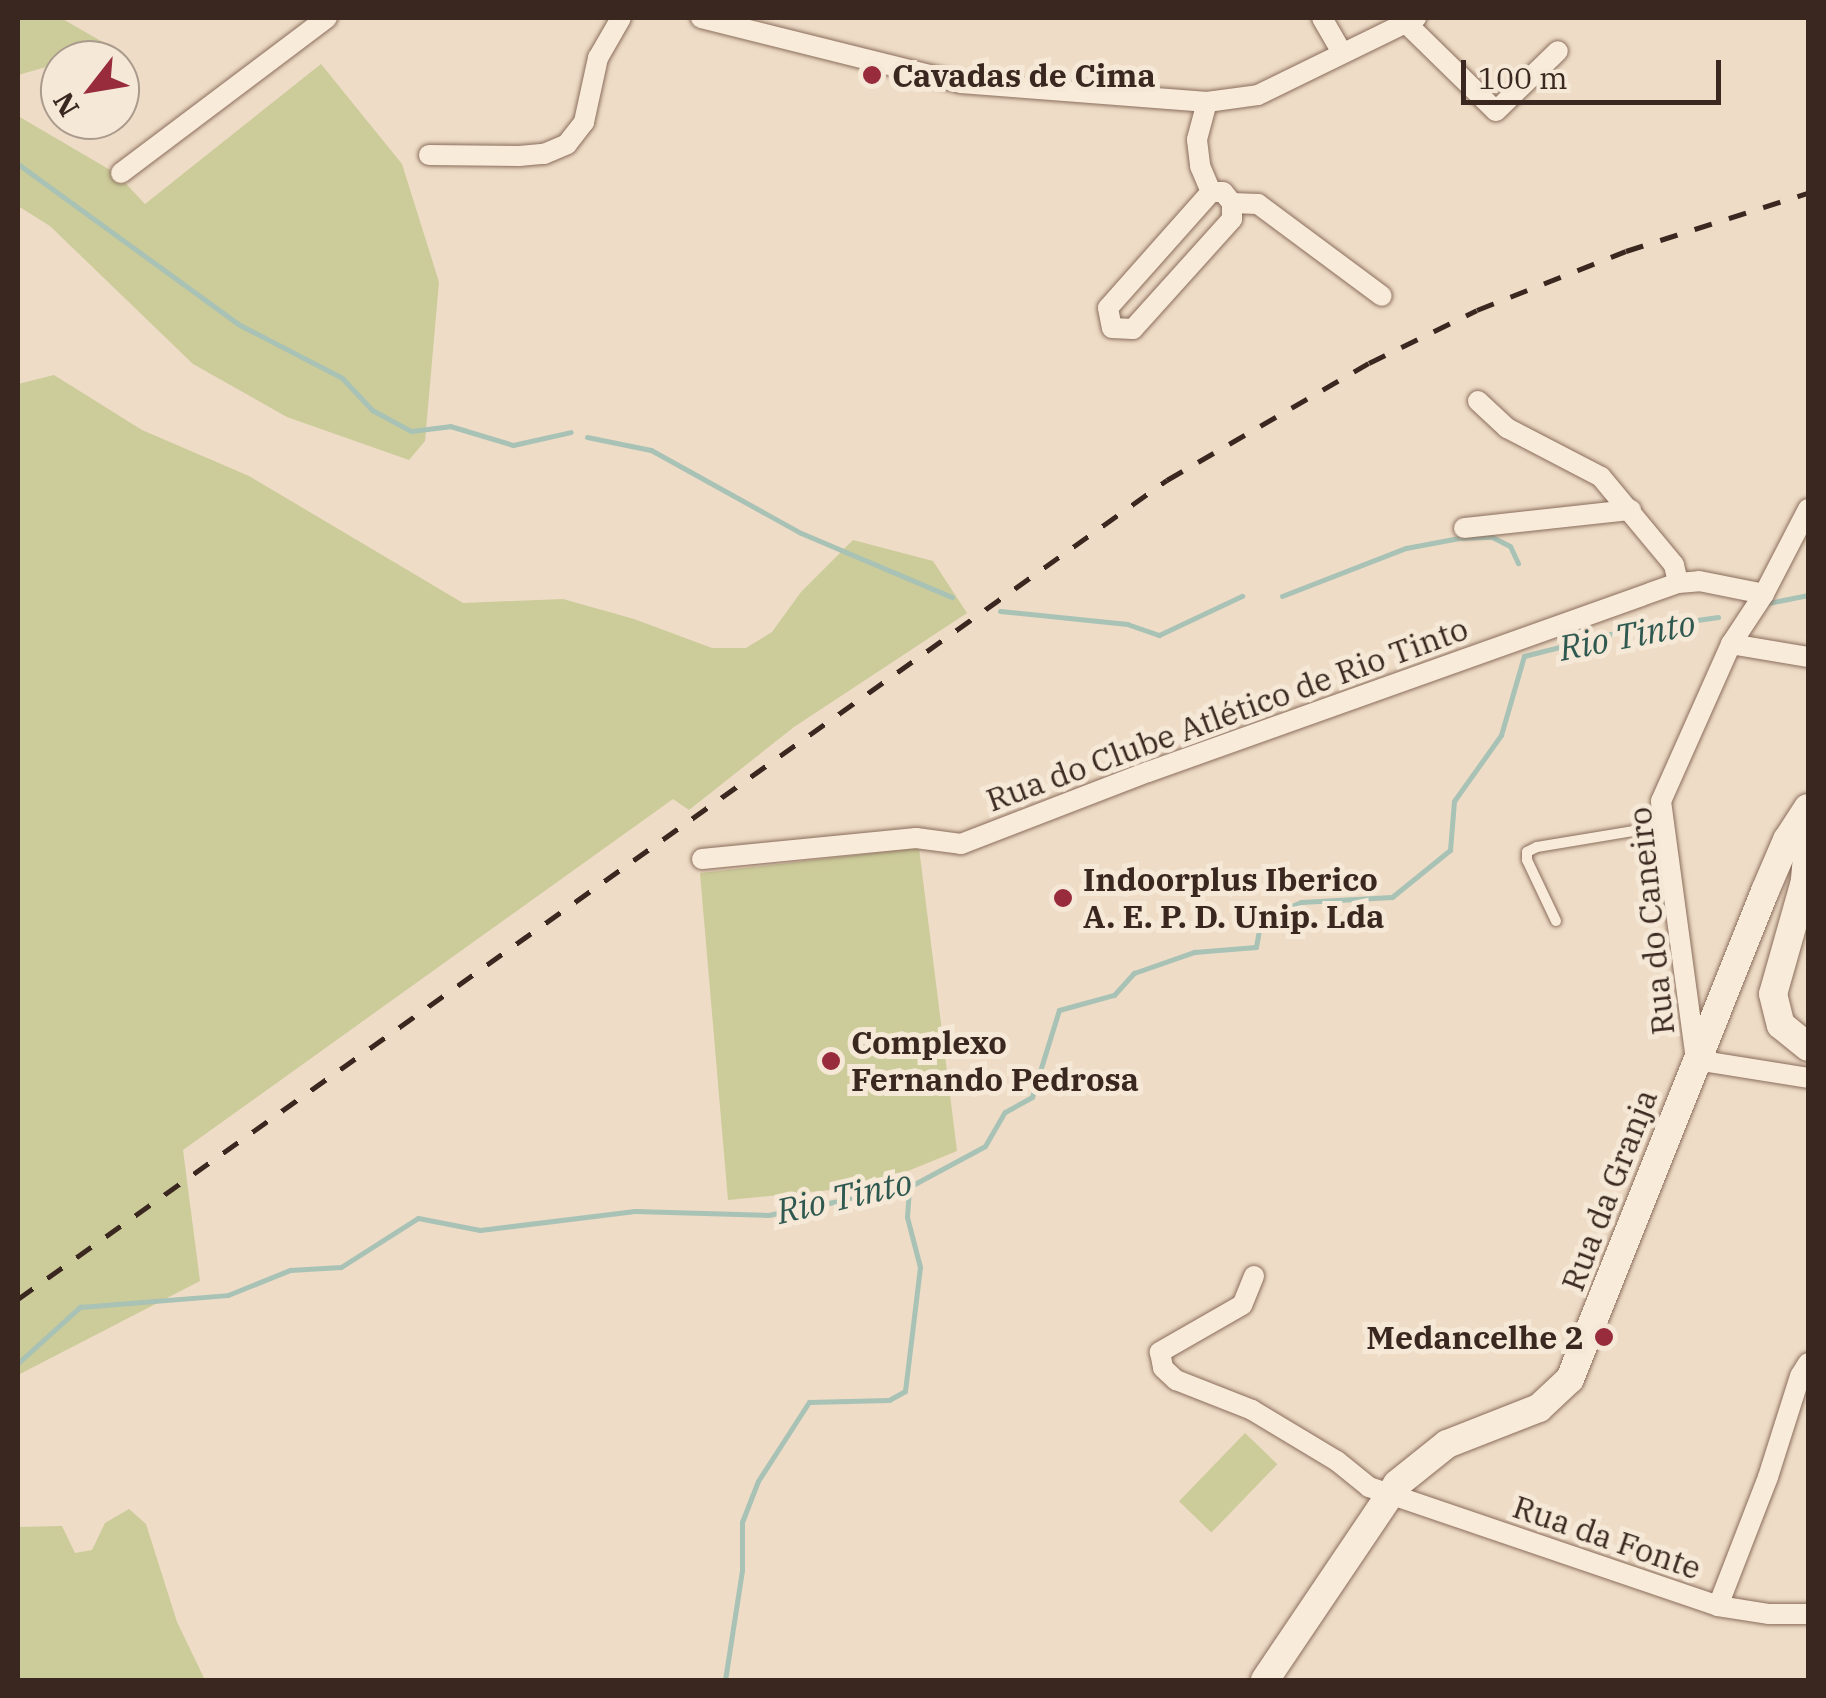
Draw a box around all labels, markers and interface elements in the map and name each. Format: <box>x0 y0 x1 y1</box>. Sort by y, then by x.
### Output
north arrow <box>40 40 140 140</box>
scale bar <box>1466 40 1726 102</box>
place label: Cavadas de Cima <box>892 56 1156 94</box>
text: 100 m <box>1478 58 1568 97</box>
marker: Cavadas de Cima <box>861 64 883 86</box>
text: N <box>44 86 87 124</box>
water label: Rio Tinto <box>1555 601 1699 669</box>
street label: Rua do Clube Atlético de Rio Tinto <box>981 609 1473 819</box>
street label: Rua do Caneiro <box>1620 805 1682 1037</box>
place label: Indoorplus Iberico A. E. P. D. Unip. Lda <box>1083 861 1384 936</box>
marker: Indoorplus Iberico A. E. P. D. Unip. Lda <box>1052 887 1074 909</box>
place label: Complexo Fernando Pedrosa <box>851 1024 1139 1099</box>
marker: Complexo Fernando Pedrosa <box>820 1050 842 1072</box>
street label: Rua da Granja <box>1553 1084 1665 1296</box>
water label: Rio Tinto <box>772 1160 916 1232</box>
place label: Medancelhe 2 <box>1366 1318 1584 1356</box>
marker: Medancelhe 2 <box>1593 1326 1615 1348</box>
street label: Rua da Fonte <box>1508 1487 1706 1587</box>

